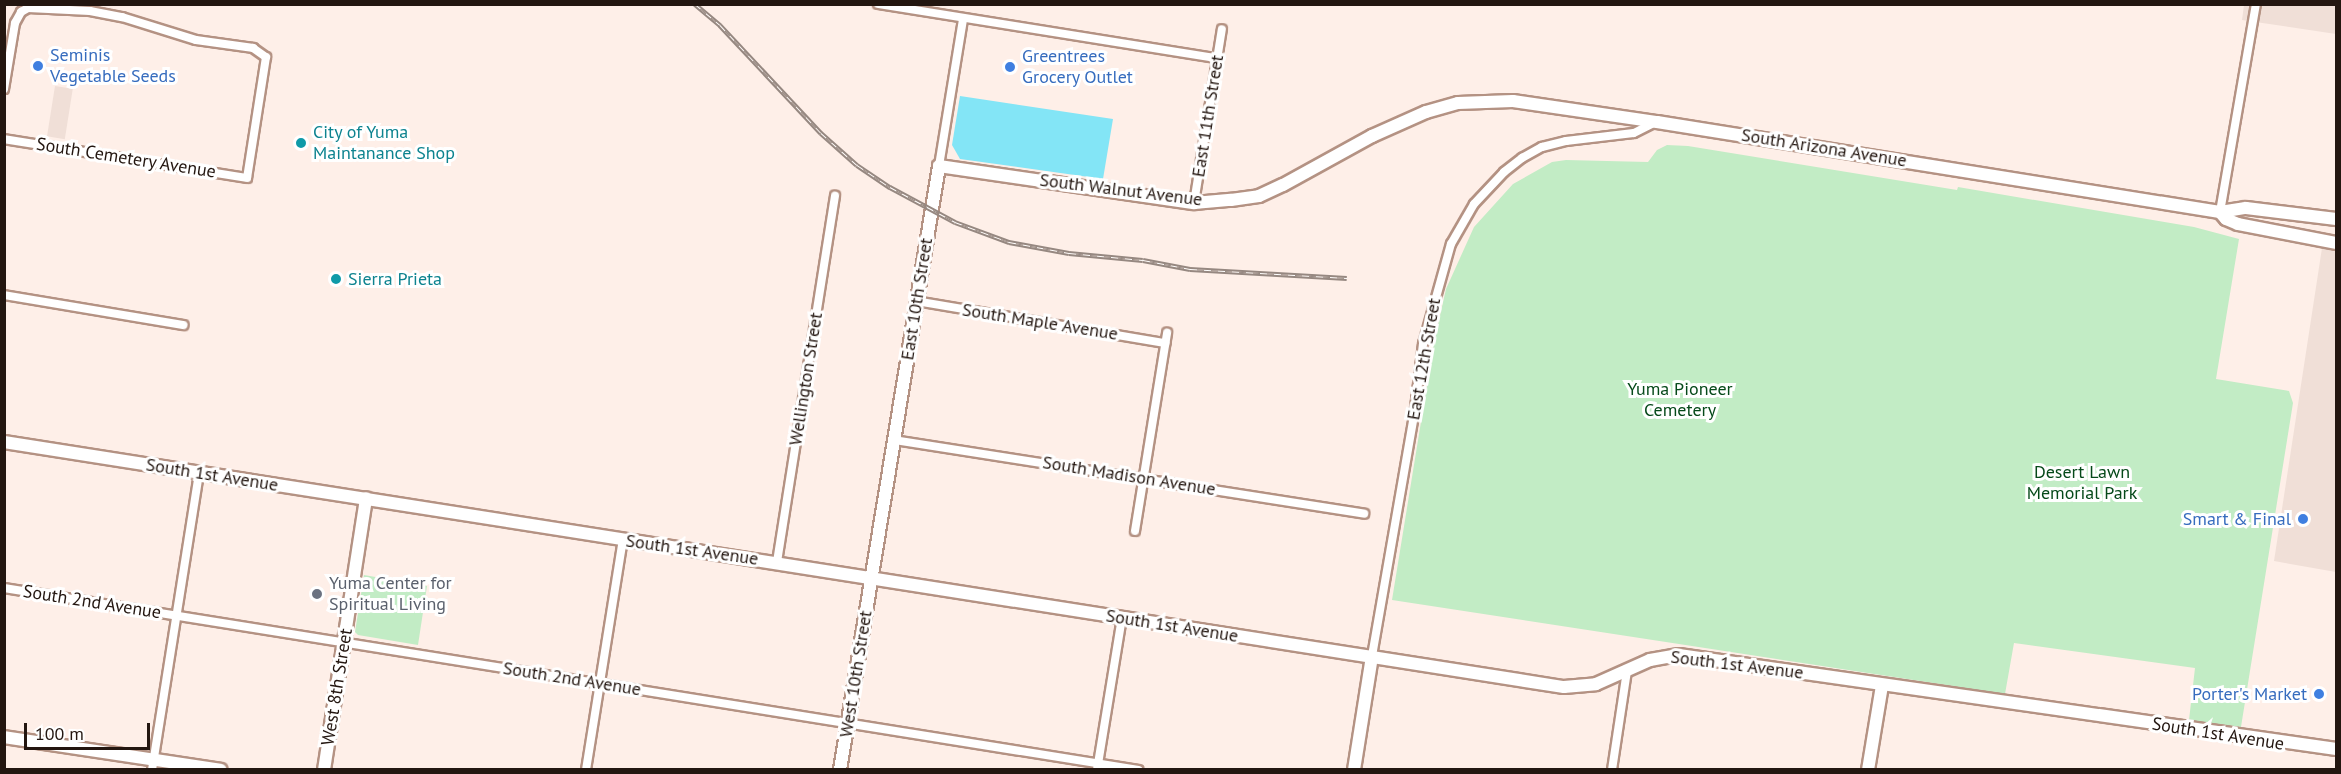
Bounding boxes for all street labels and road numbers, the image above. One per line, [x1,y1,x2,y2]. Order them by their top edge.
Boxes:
street label: East 11th Street [1188,53,1228,179]
street label: South Arizona Avenue [1739,124,1909,172]
street label: South Cemetery Avenue [34,133,218,183]
street label: South Walnut Avenue [1038,169,1204,211]
street label: East 10th Street [897,236,937,362]
street label: East 12th Street [1403,296,1445,422]
street label: South Maple Avenue [960,299,1120,345]
street label: Wellington Street [785,311,827,447]
street label: South Madison Avenue [1041,452,1217,500]
street label: South 1st Avenue [144,454,280,496]
street label: South 1st Avenue [624,530,760,570]
street label: South 2nd Avenue [21,580,163,624]
street label: South 1st Avenue [1104,605,1240,647]
street label: West 10th Street [835,609,877,739]
street label: West 8th Street [317,627,357,747]
street label: South 1st Avenue [1669,646,1805,684]
street label: South 2nd Avenue [501,657,643,701]
street label: South 1st Avenue [2150,713,2286,755]

